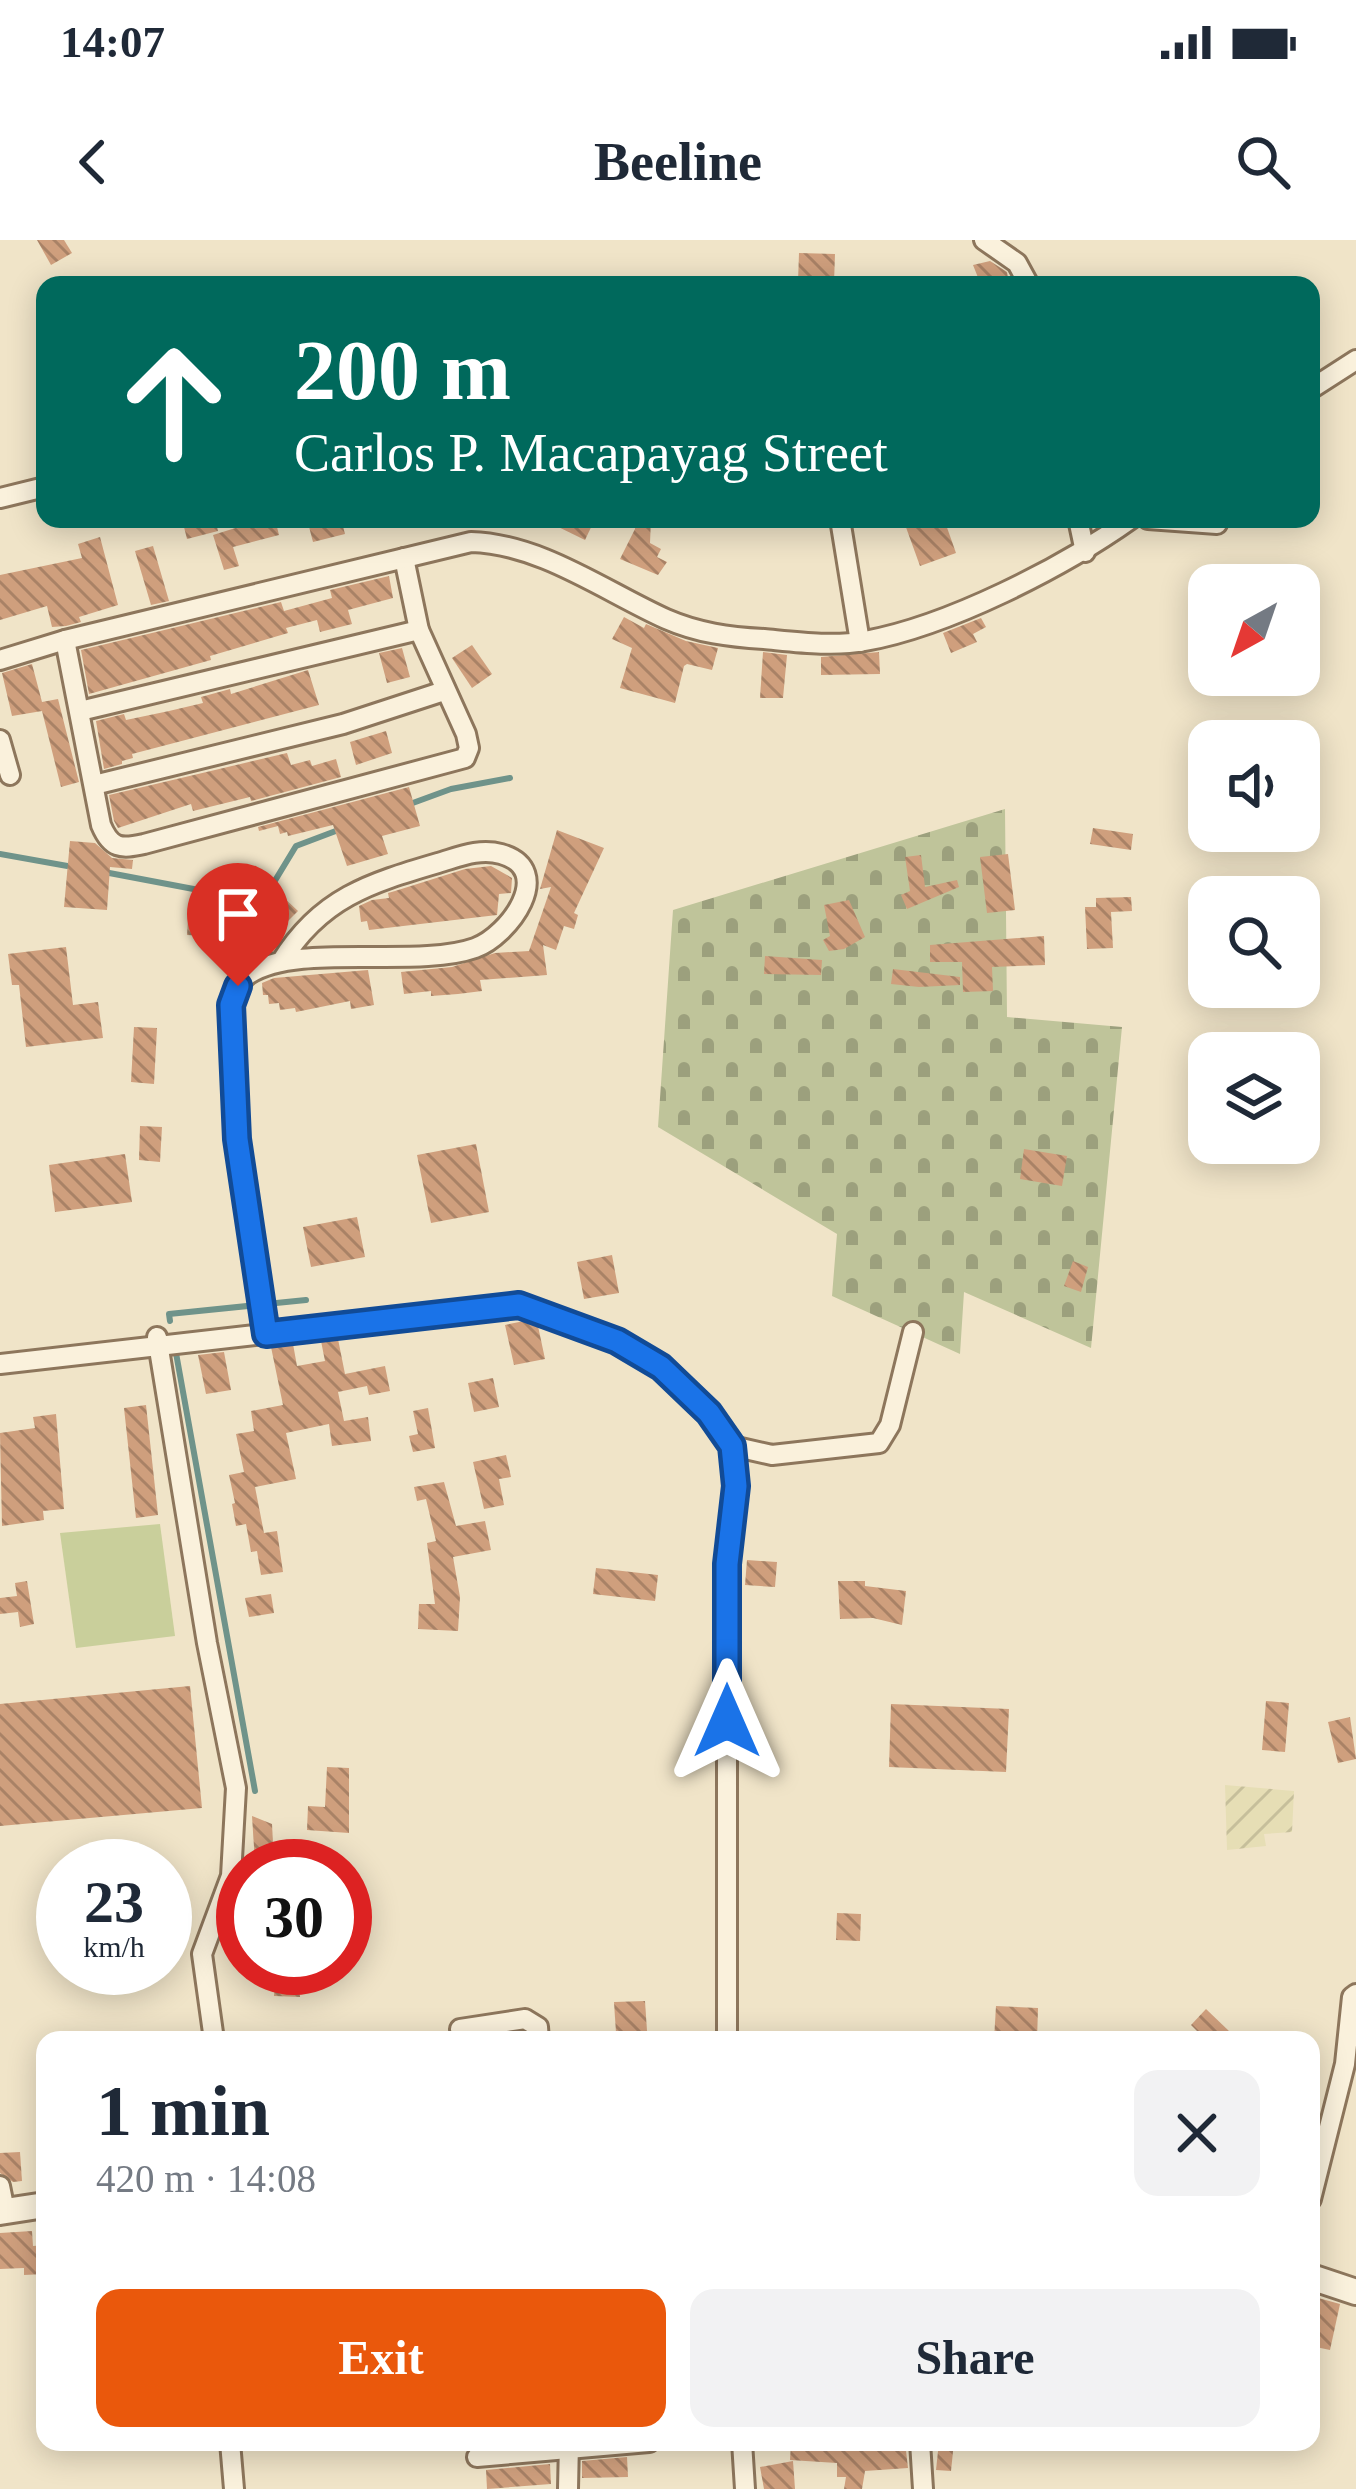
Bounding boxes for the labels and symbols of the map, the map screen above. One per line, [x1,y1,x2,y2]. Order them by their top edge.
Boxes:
north arrow [1188,564,1320,696]
pin [187,863,289,986]
position arrow [664,1658,790,1784]
speed limit sign: 30 [216,1839,372,1995]

